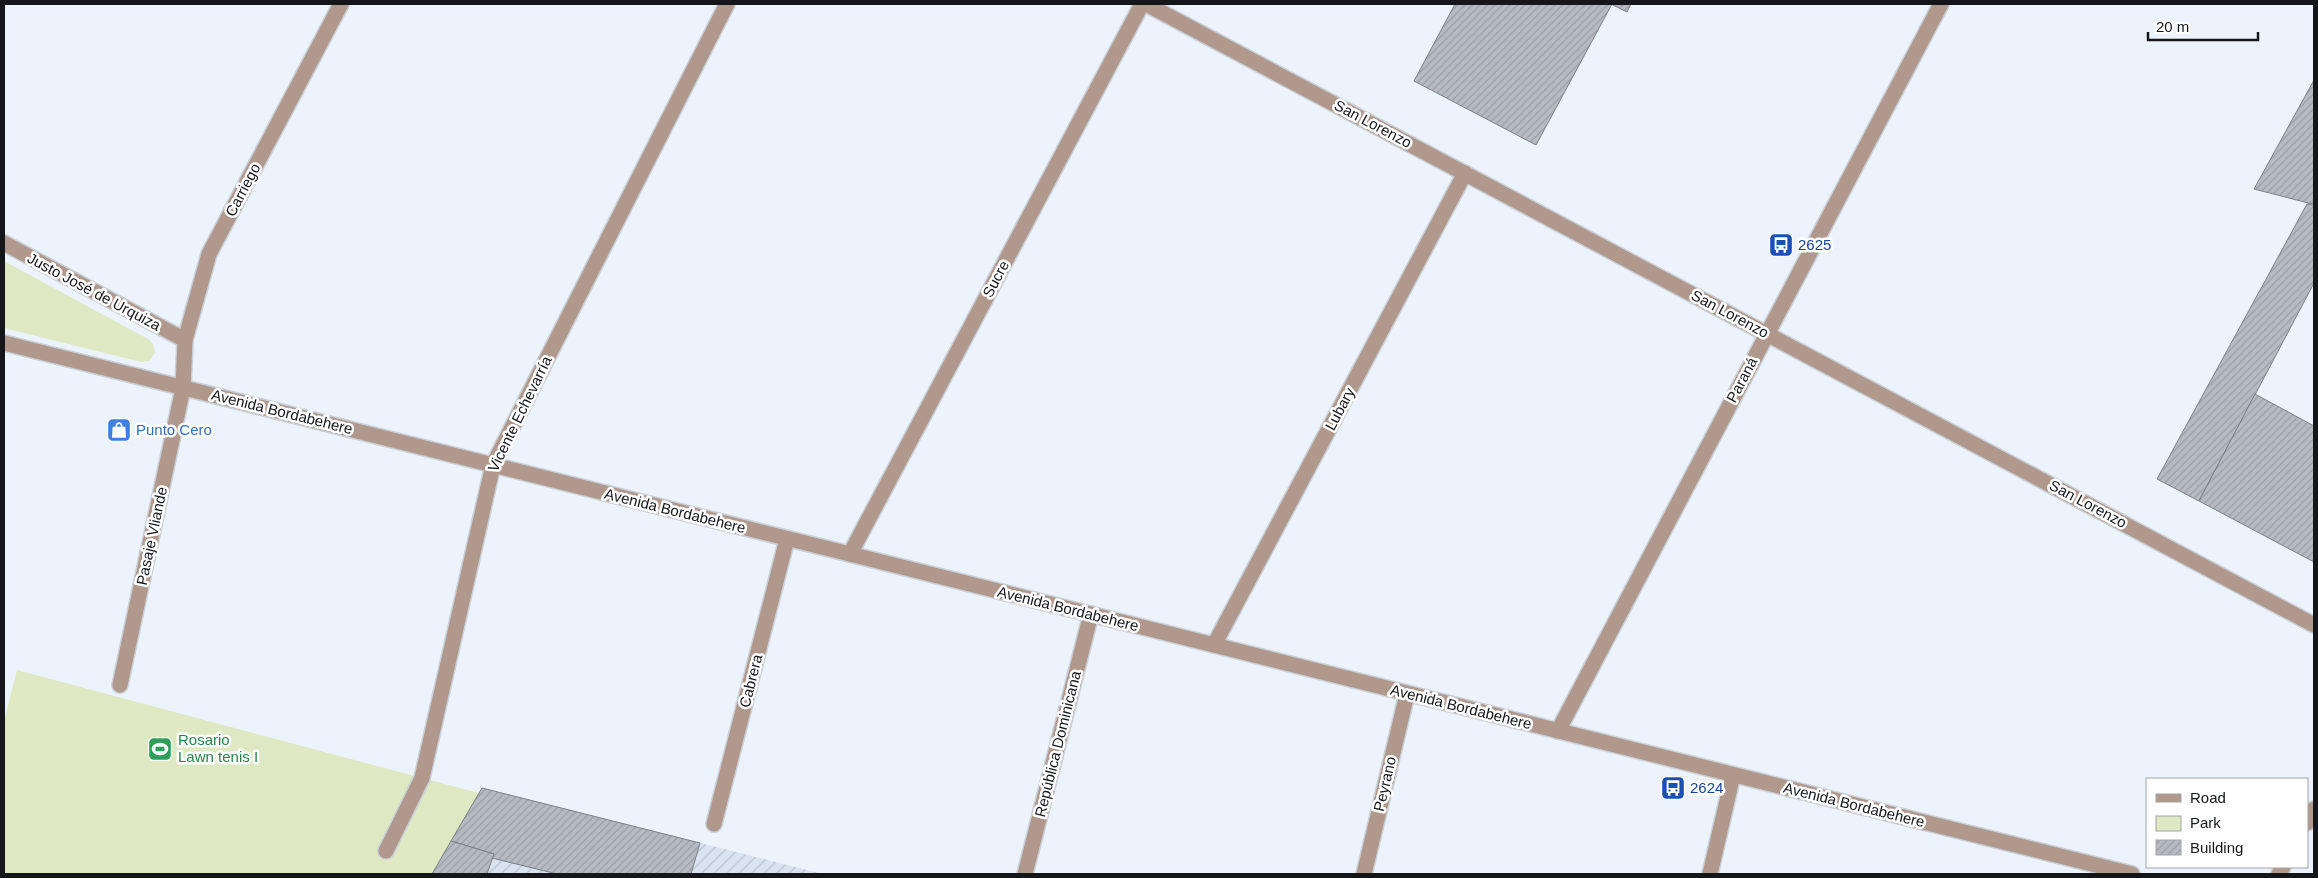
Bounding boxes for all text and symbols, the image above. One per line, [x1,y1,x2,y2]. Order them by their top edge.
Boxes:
scale bar [2148,10,2258,42]
text: 20 m [2156,18,2189,35]
street label: San Lorenzo [1332,96,1415,151]
street label: Carriego [222,160,264,219]
bus stop icon: 2625 [1768,232,1794,258]
place label: 2625 [1798,236,1831,253]
street label: Justo José de Urquiza [25,249,164,334]
street label: Sucre [979,257,1012,300]
street label: San Lorenzo [1689,286,1772,341]
street label: Vicente Echevarría [484,353,555,474]
street label: Paraná [1723,354,1761,405]
street label: Lubary [1321,384,1358,433]
street label: Avenida Bordabehere [210,386,354,437]
shop icon: Punto Cero [106,417,132,443]
place label: Punto Cero [136,421,212,438]
street label: San Lorenzo [2047,476,2130,531]
street label: Pasaje Vliande [133,485,170,587]
street label: Avenida Bordabehere [603,485,747,536]
street label: Avenida Bordabehere [996,583,1140,634]
street label: Cabrera [736,652,765,709]
street label: República Dominicana [1031,668,1084,819]
street label: Avenida Bordabehere [1389,681,1533,732]
place label: Rosario Lawn tenis I [178,731,258,765]
sports icon: Rosario Lawn tenis I [147,736,173,762]
street label: Peyrano [1370,755,1399,813]
bus stop icon: 2624 [1660,775,1686,801]
legend [2146,778,2308,868]
place label: 2624 [1690,779,1723,796]
street label: Avenida Bordabehere [1782,779,1926,830]
text: Road [2190,789,2226,806]
text: Park [2190,814,2221,831]
text: Building [2190,839,2243,856]

